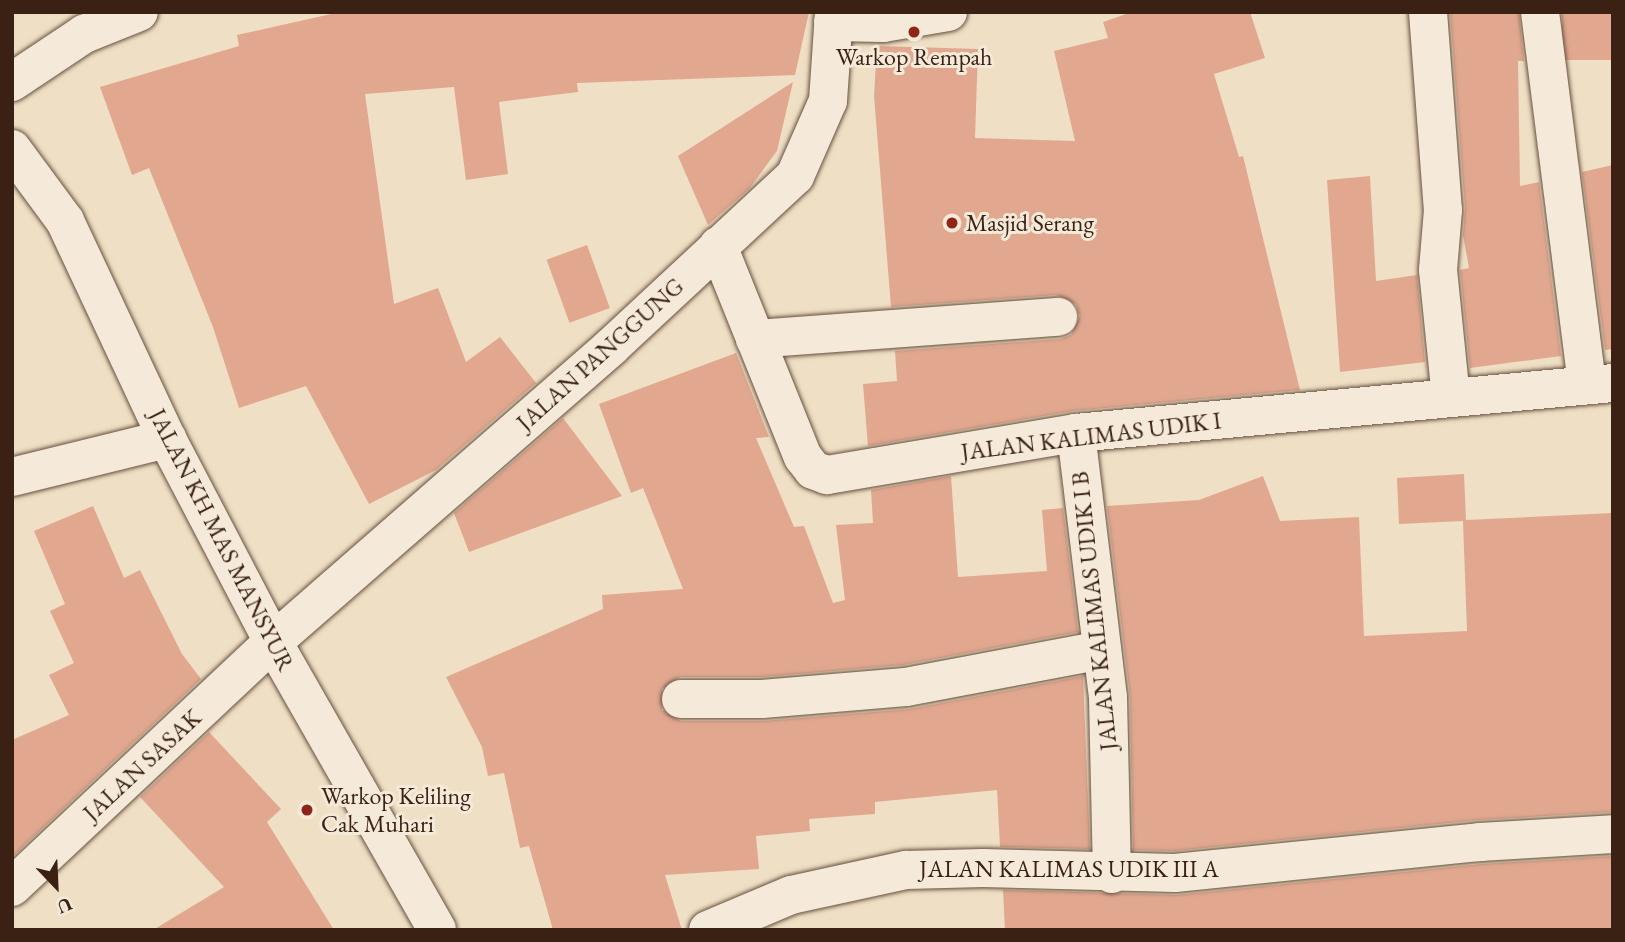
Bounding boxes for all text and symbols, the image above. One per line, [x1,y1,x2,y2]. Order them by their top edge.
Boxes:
marker: Warkop Rempah [906,24,922,40]
place label: Warkop Rempah [836,43,992,71]
place label: Masjid Serang [966,209,1094,237]
marker: Masjid Serang [944,215,960,231]
street label: JALAN PANGGUNG [510,271,690,437]
street label: JALAN KH MAS MANSYUR [143,404,301,676]
street label: JALAN KALIMAS UDIK I [959,406,1223,466]
street label: JALAN KALIMAS UDIK I B [1065,470,1123,752]
street label: JALAN SASAK [77,703,207,827]
place label: Warkop Keliling Cak Muhari [321,782,471,838]
marker: Warkop Keliling Cak Muhari [299,802,315,818]
north arrow [21,851,91,921]
street label: JALAN KALIMAS UDIK III A [919,855,1219,883]
text: U [53,892,76,920]

